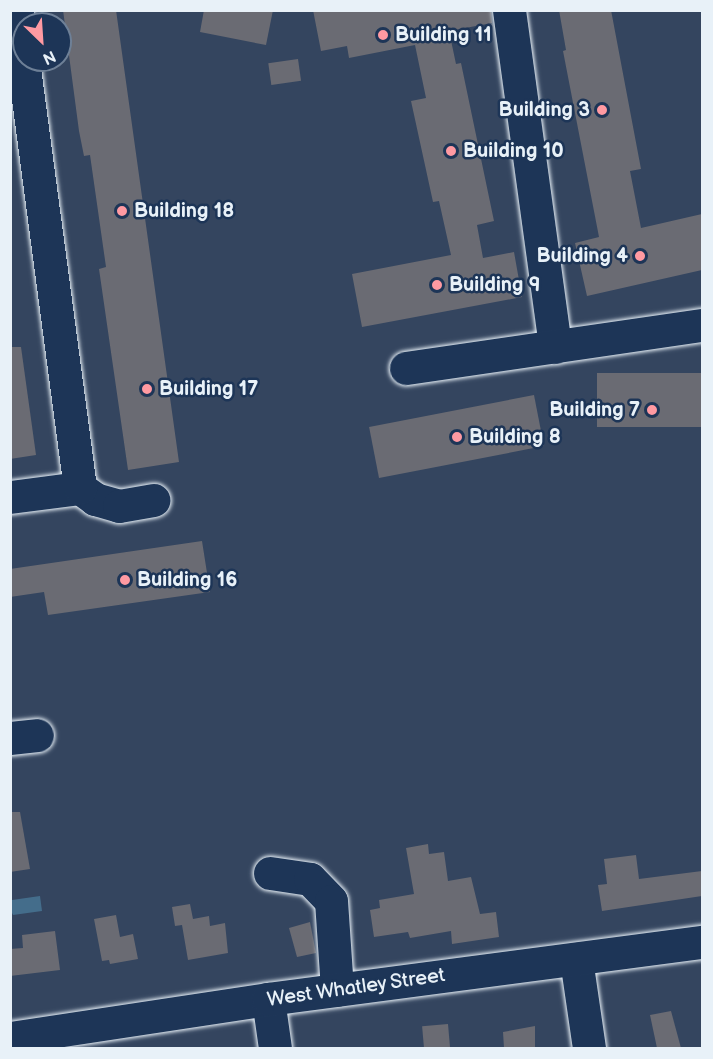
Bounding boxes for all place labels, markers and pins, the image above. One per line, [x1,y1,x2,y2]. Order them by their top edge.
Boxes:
place label: Building 11 [395,23,492,47]
marker: Building 11 [376,28,390,42]
place label: Building 3 [499,98,590,122]
marker: Building 3 [595,103,609,117]
place label: Building 10 [463,139,564,163]
marker: Building 10 [444,144,458,158]
place label: Building 18 [134,199,234,223]
marker: Building 18 [115,204,129,218]
place label: Building 4 [537,244,628,268]
marker: Building 4 [633,249,647,263]
place label: Building 9 [449,273,540,297]
marker: Building 9 [430,278,444,292]
place label: Building 17 [159,377,258,401]
marker: Building 17 [140,382,154,396]
place label: Building 7 [549,398,640,422]
marker: Building 7 [645,403,659,417]
place label: Building 8 [469,425,561,449]
marker: Building 8 [450,430,464,444]
place label: Building 16 [137,568,237,592]
marker: Building 16 [118,573,132,587]

